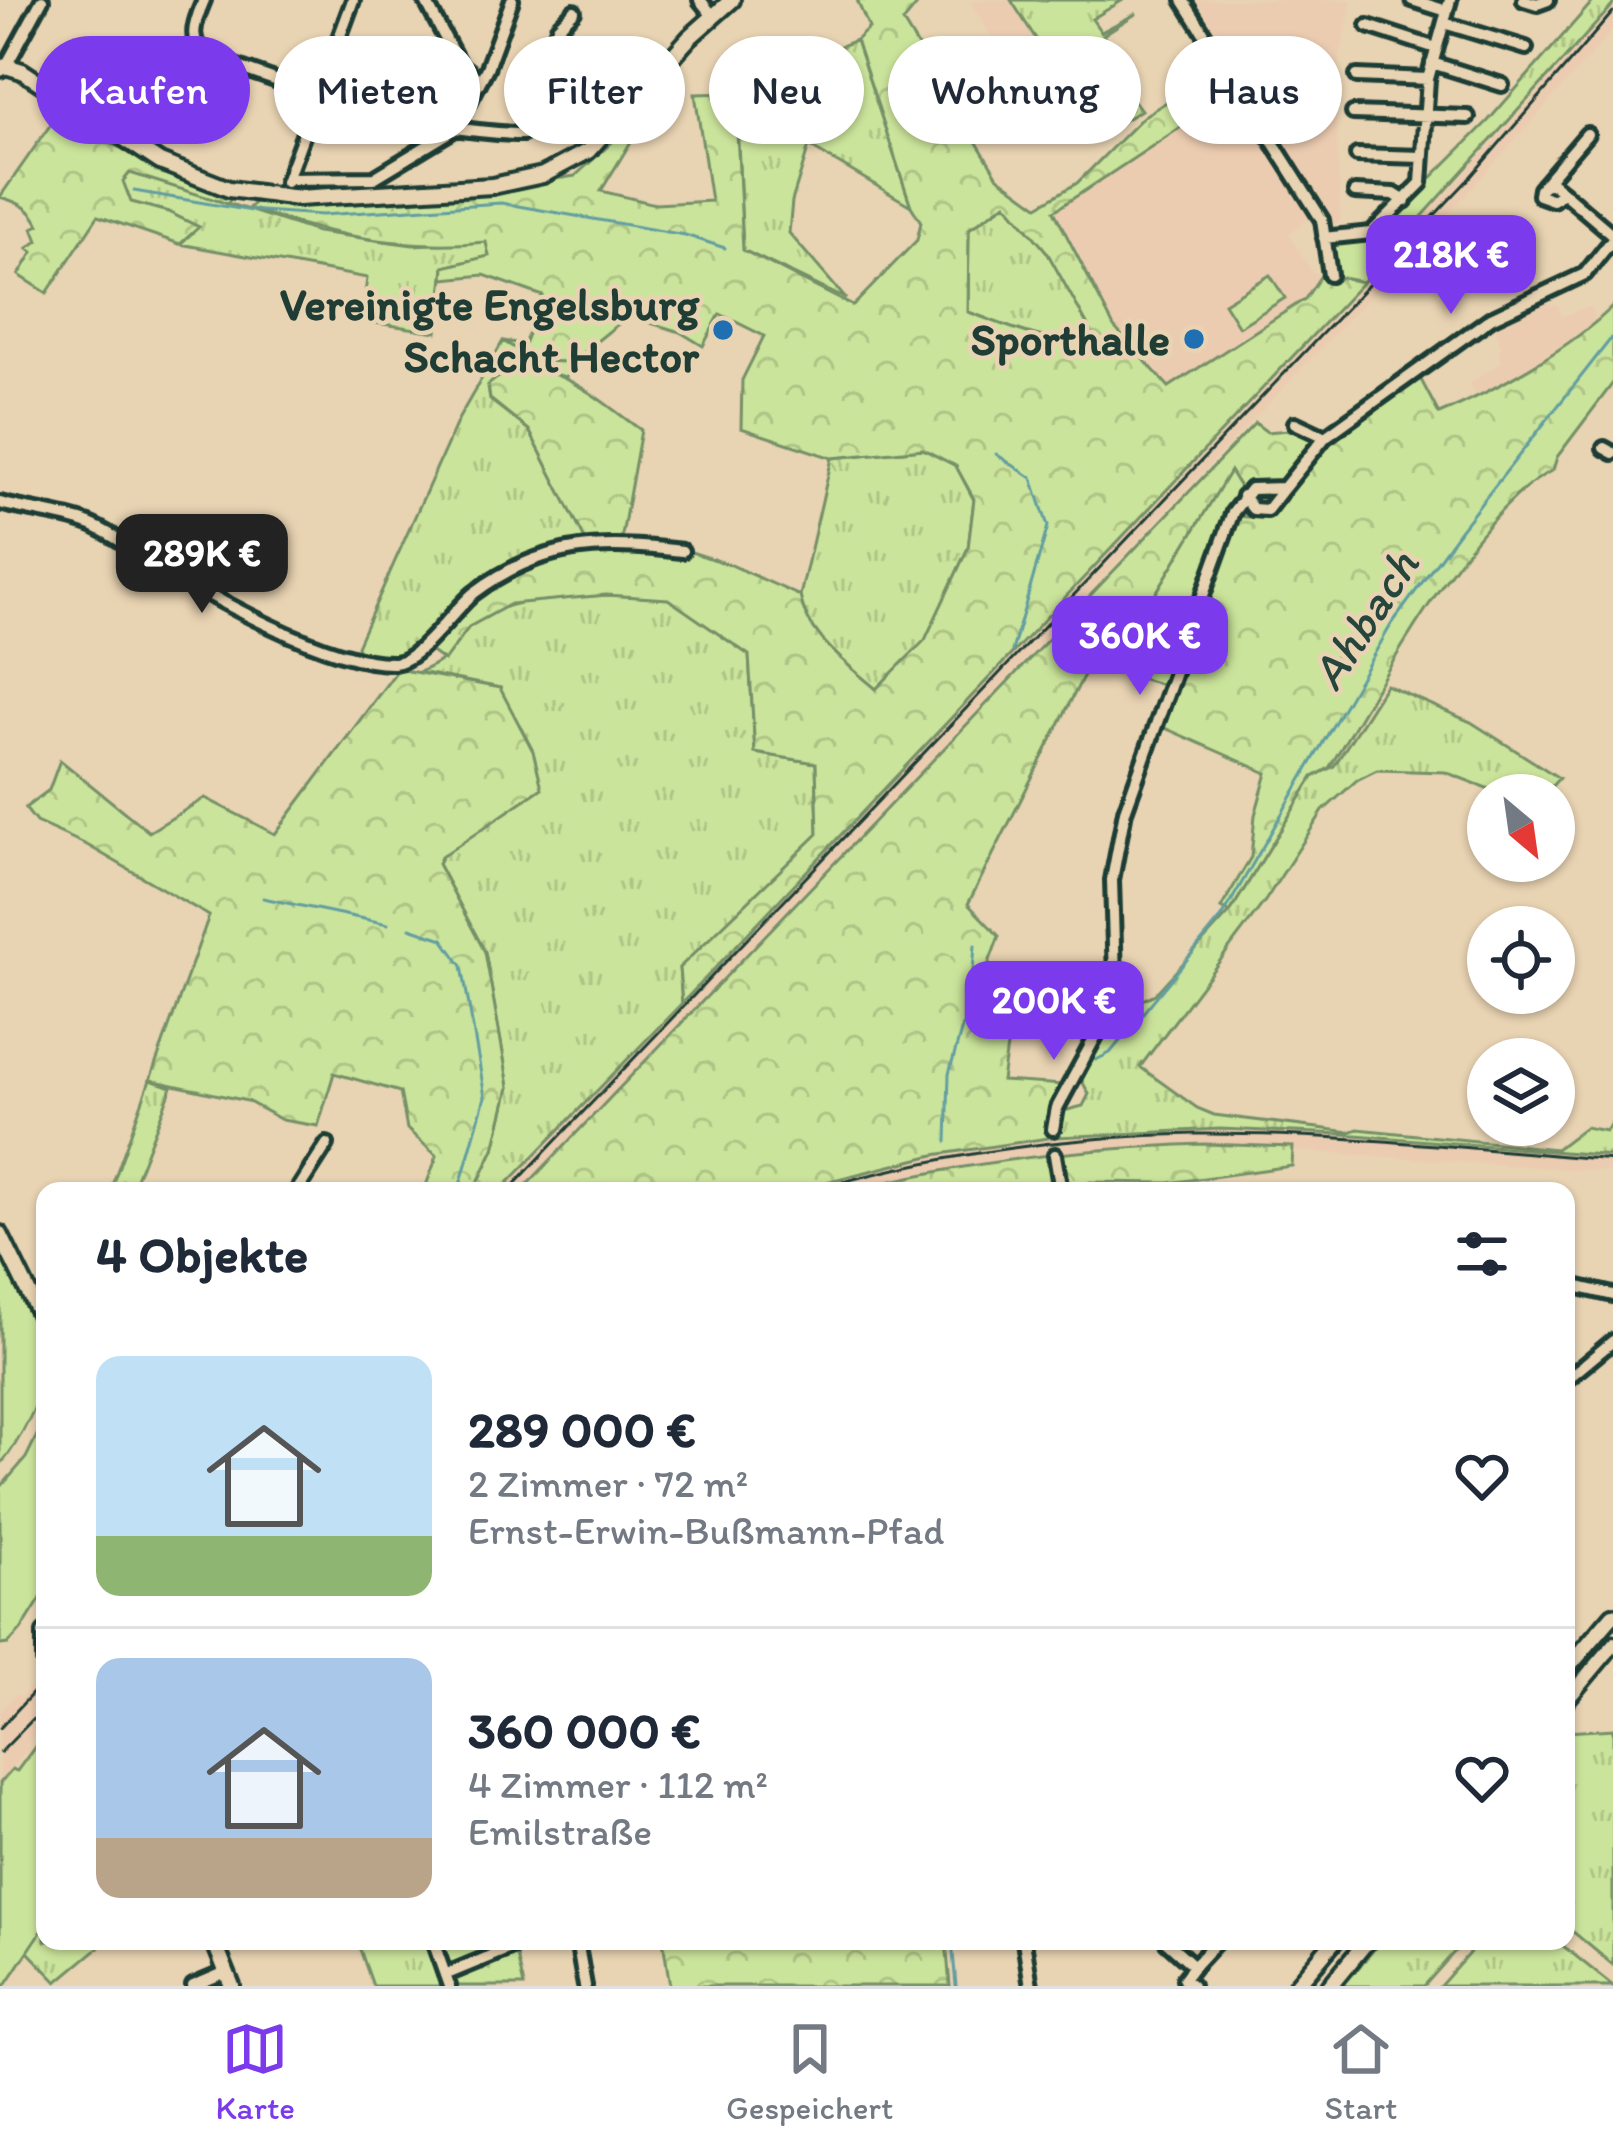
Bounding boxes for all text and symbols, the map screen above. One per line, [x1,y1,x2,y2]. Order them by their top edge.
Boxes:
chip: Kaufen [36,36,250,144]
chip: Mieten [274,36,480,144]
chip: Filter [504,36,685,144]
chip: Neu [709,36,864,144]
chip: Wohnung [888,36,1141,144]
chip: Haus [1165,36,1342,144]
pin: 218K € [1353,215,1549,317]
text: 218K € [1393,230,1509,277]
place label: Vereinigte Engelsburg Schacht Hector [280,277,700,383]
place label: Sporthalle [970,312,1170,366]
marker: Vereinigte Engelsburg Schacht Hector [710,317,736,343]
marker: Sporthalle [1181,326,1207,352]
pin: 289K € [104,514,300,616]
text: 289K € [143,529,261,576]
water label: Ahbach [1298,537,1431,700]
pin: 360K € [1042,596,1238,698]
text: 360K € [1079,611,1201,658]
north arrow [1467,774,1575,882]
map controls [1467,774,1575,1146]
button: locate [1467,906,1575,1014]
pin: 200K € [956,961,1152,1063]
text: 200K € [992,976,1116,1023]
button: layers [1467,1038,1575,1146]
icon: filters [1449,1221,1515,1287]
text: 4 Objekte [96,1224,308,1285]
text: 289 000 € [468,1399,696,1460]
icon: home [192,1404,336,1548]
icon: heart [1449,1443,1515,1509]
text: 2 Zimmer · 72 m² [468,1460,748,1507]
text: Ernst-Erwin-Bußmann-Pfad [468,1507,945,1554]
text: 360 000 € [468,1700,701,1761]
icon: home [192,1706,336,1850]
icon: heart [1449,1745,1515,1811]
text: 4 Zimmer · 112 m² [468,1761,768,1808]
text: Emilstraße [468,1808,652,1855]
tab: Karte [216,2016,295,2127]
tab: Gespeichert [726,2016,893,2127]
tab: Start [1324,2016,1397,2127]

